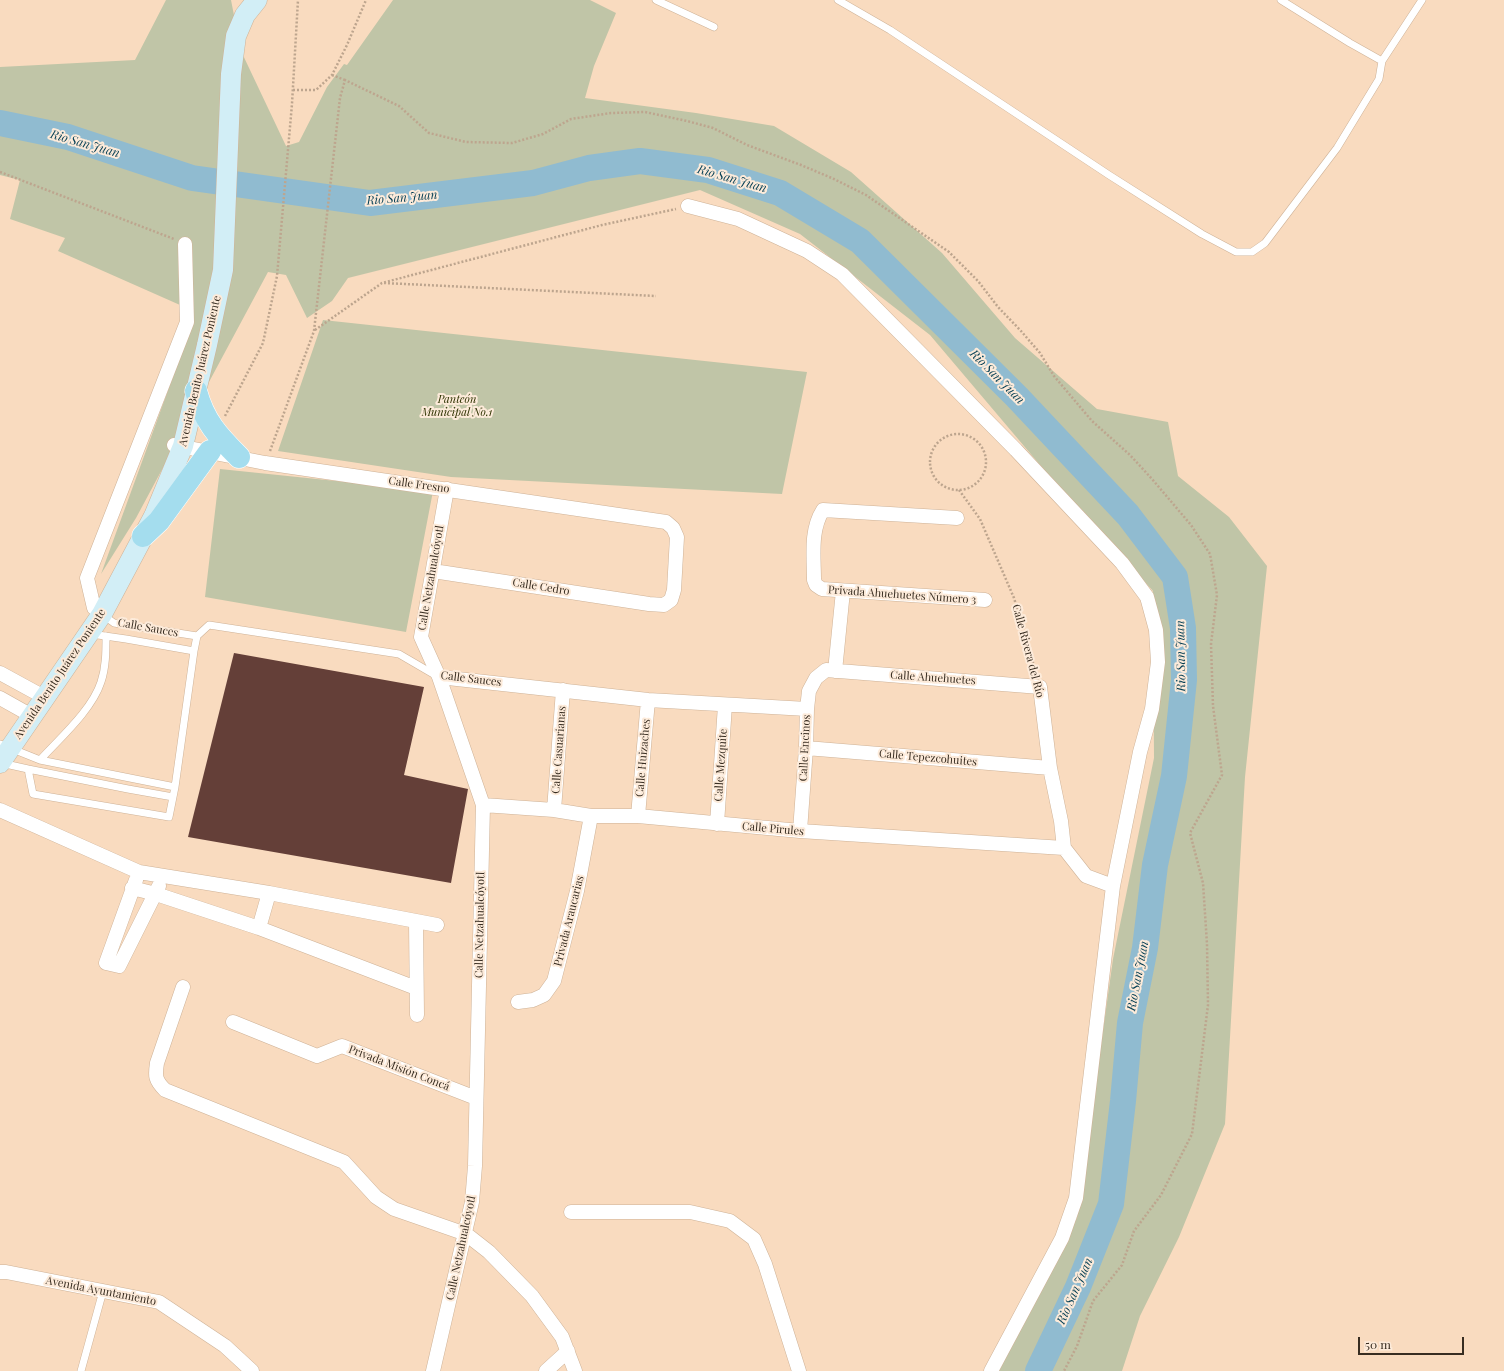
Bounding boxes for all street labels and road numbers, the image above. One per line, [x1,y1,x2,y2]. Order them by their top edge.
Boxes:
street label: Avenida Benito Juárez Poniente [176,294,224,448]
street label: Calle Fresno [388,474,450,496]
street label: Calle Netzahualcóyotl [415,524,447,632]
street label: Calle Cedro [511,576,571,598]
street label: Privada Ahuehuetes Número 3 [827,583,977,607]
street label: Calle Rivera del Río [1009,603,1047,699]
street label: Avenida Benito Juárez Poniente [11,606,109,742]
street label: Calle Sauces [117,616,179,640]
street label: Calle Ahuehuetes [890,668,976,688]
street label: Calle Sauces [440,669,502,689]
street label: Calle Casuarianas [549,706,569,794]
street label: Calle Encinos [797,714,813,782]
street label: Calle Huizaches [633,718,653,798]
street label: Calle Mezquite [712,728,730,802]
street label: Calle Tepezcohuites [878,747,978,769]
street label: Calle Pirules [742,820,804,838]
street label: Calle Netzahualcóyotl [472,872,488,978]
street label: Privada Araucarias [551,874,587,968]
street label: Privada Misión Concá [347,1043,451,1093]
street label: Calle Netzahualcóyotl [443,1195,479,1301]
street label: Avenida Ayuntamiento [45,1274,157,1308]

